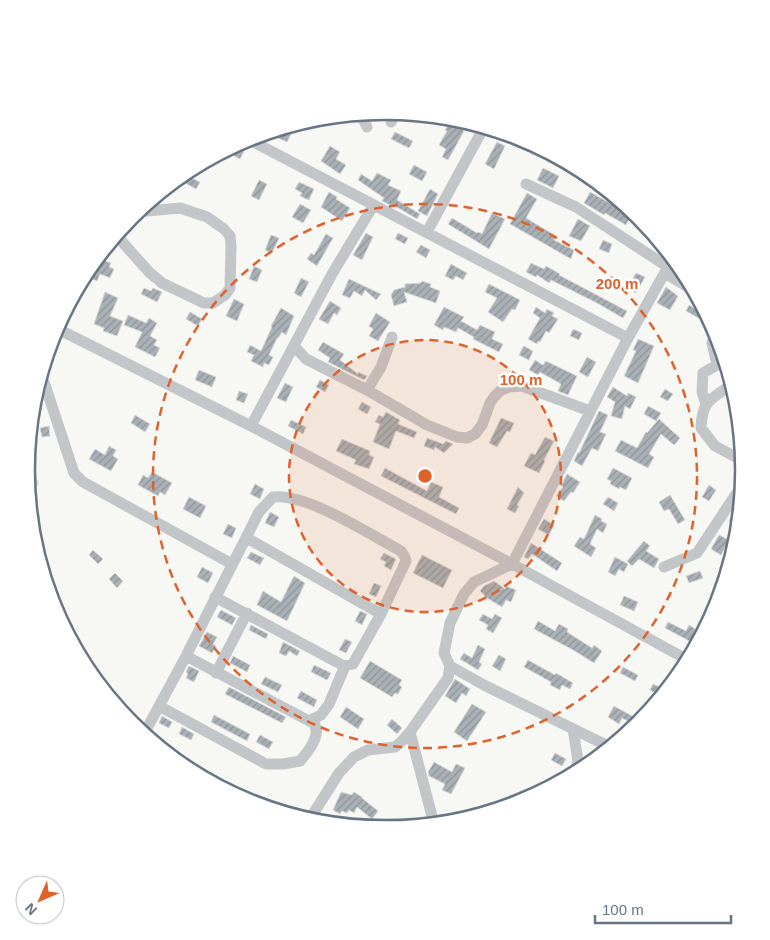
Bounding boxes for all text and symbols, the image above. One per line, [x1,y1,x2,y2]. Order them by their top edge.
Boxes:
text: 200 m [596,275,638,292]
text: 100 m [500,371,542,388]
centre of rings [416,467,434,485]
north arrow [15,875,65,925]
scale bar [595,892,731,924]
text: N [22,900,40,918]
text: 100 m [602,901,644,918]

